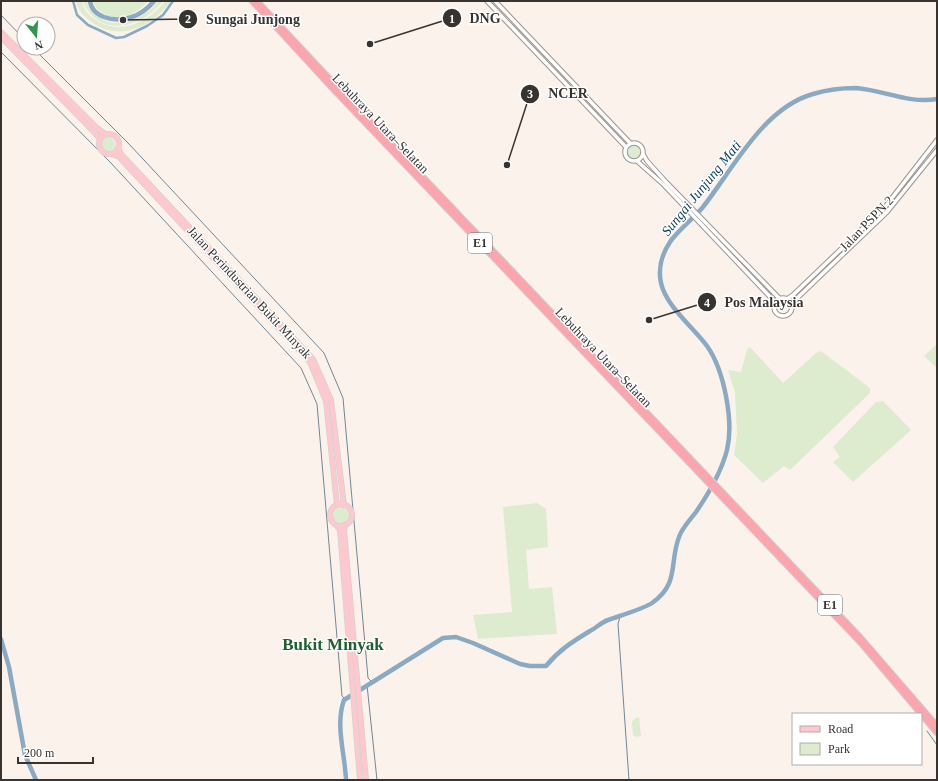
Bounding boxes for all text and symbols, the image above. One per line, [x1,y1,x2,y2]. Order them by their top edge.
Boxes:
callout: DNG [442,5,509,31]
callout: Sungai Junjong [178,6,308,32]
text: DNG [469,11,501,26]
text: 2 [185,12,191,26]
text: Sungai Junjong [206,12,300,27]
text: 1 [449,12,455,26]
north arrow [16,16,56,56]
text: N [33,39,44,52]
street label: Lebuhraya Utara–Selatan [329,70,432,177]
callout: NCER [520,81,596,107]
text: NCER [548,86,589,101]
text: 3 [527,87,533,101]
water label: Sungai Junjung Mati [659,138,744,239]
street label: Jalan PSPN 2 [836,193,896,254]
street label: Jalan Perindustrian Bukit Minyak [184,223,315,362]
road number: E1 [468,233,492,253]
callout: Pos Malaysia [697,289,811,315]
text: Pos Malaysia [725,295,803,310]
text: 4 [704,296,710,310]
street label: Lebuhraya Utara–Selatan [552,304,655,411]
road number: E1 [818,595,842,615]
district label: Bukit Minyak [282,635,384,654]
legend [792,713,922,765]
text: Road [828,722,853,736]
scale bar [18,739,93,765]
text: Park [828,742,850,756]
text: 200 m [24,746,55,760]

